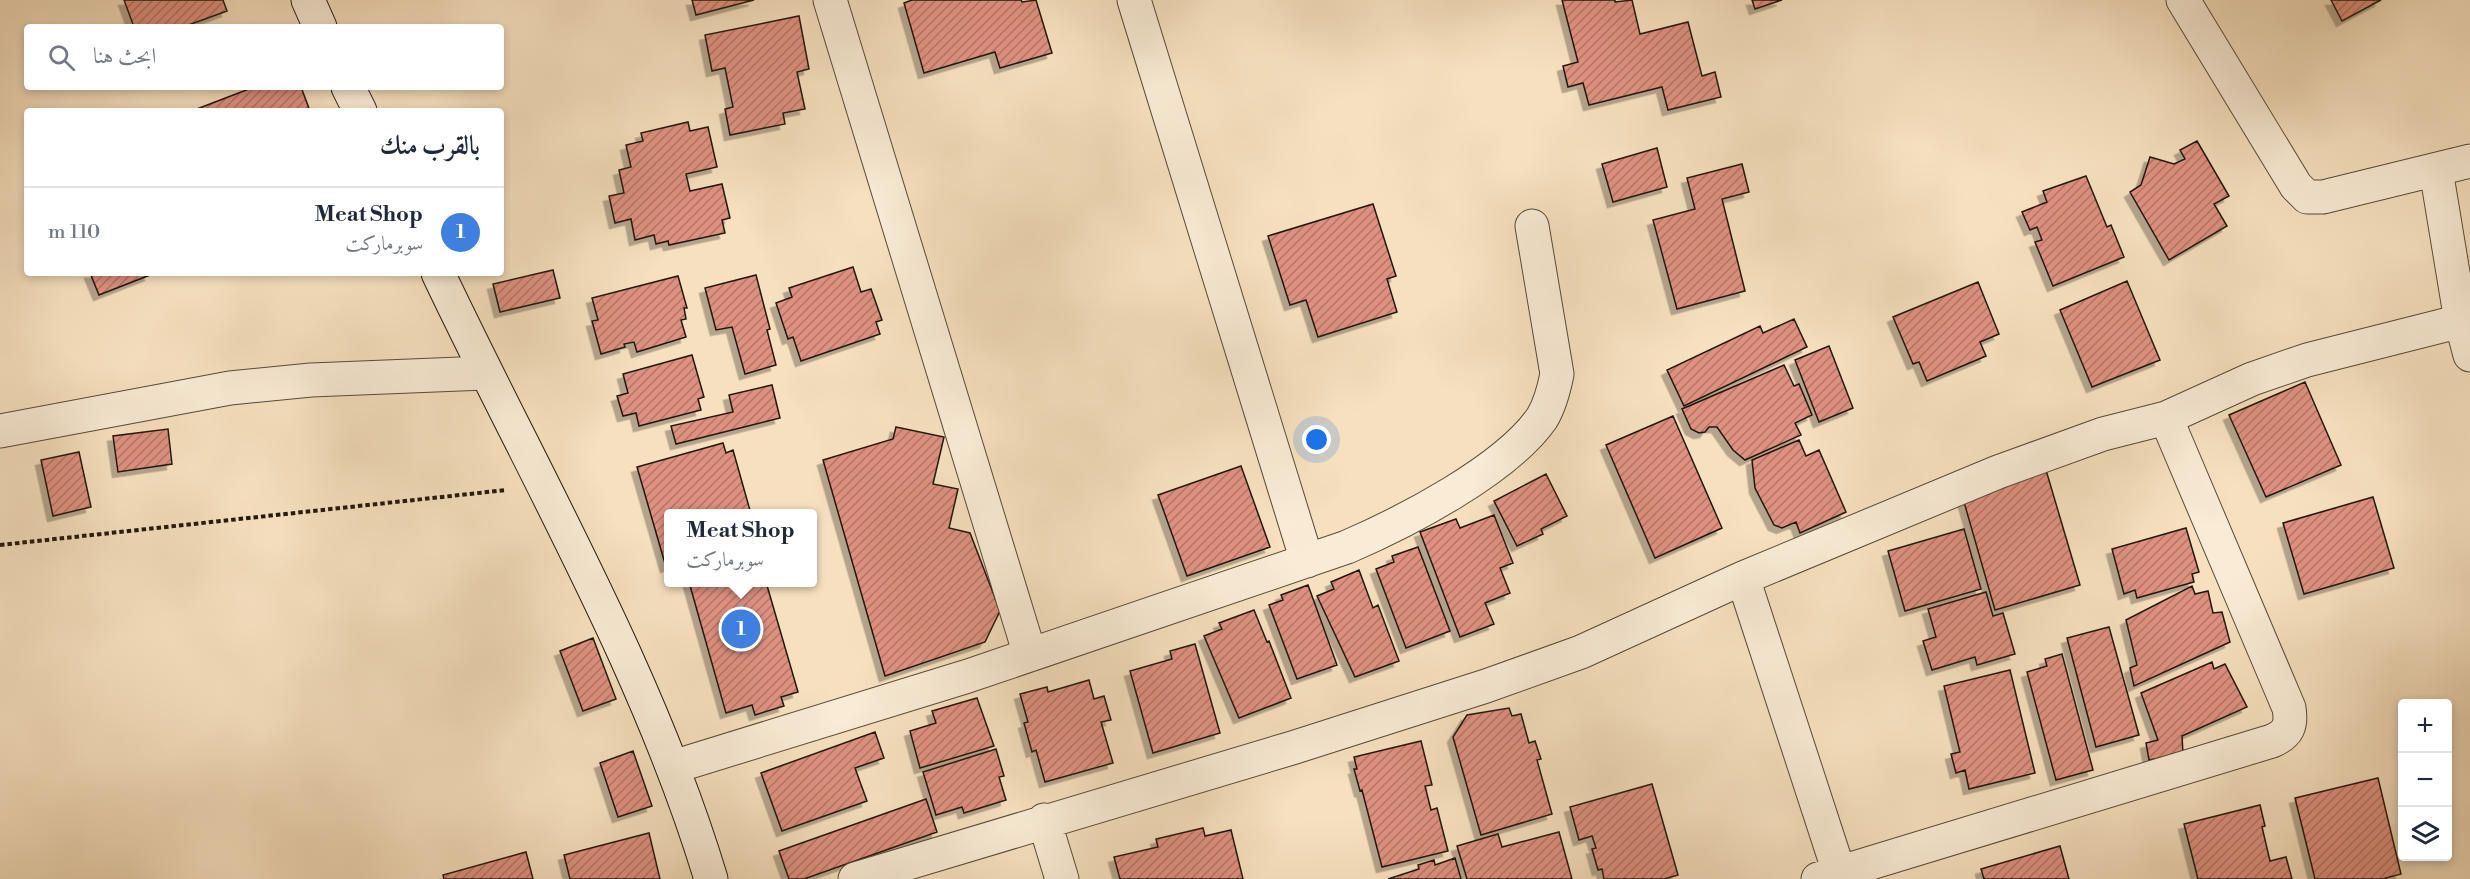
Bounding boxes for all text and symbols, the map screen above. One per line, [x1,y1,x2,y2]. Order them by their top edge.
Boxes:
search box [24,24,504,90]
icon: search [45,41,78,74]
text: ابحث هنا [93,43,156,70]
text: بالقرب منك [380,130,480,162]
text: Meat Shop [315,201,423,228]
text: 110 m [48,220,100,245]
text: 1 [456,220,465,245]
text: سوبرماركت [345,232,423,257]
your location [1302,425,1331,454]
popup [664,509,817,587]
text: Meat Shop [686,517,795,544]
text: سوبرماركت [686,548,764,573]
pin: 1 [722,606,760,652]
map controls [2398,699,2452,861]
button: + [2398,699,2452,753]
button: − [2398,753,2452,807]
button: layers [2398,807,2452,861]

